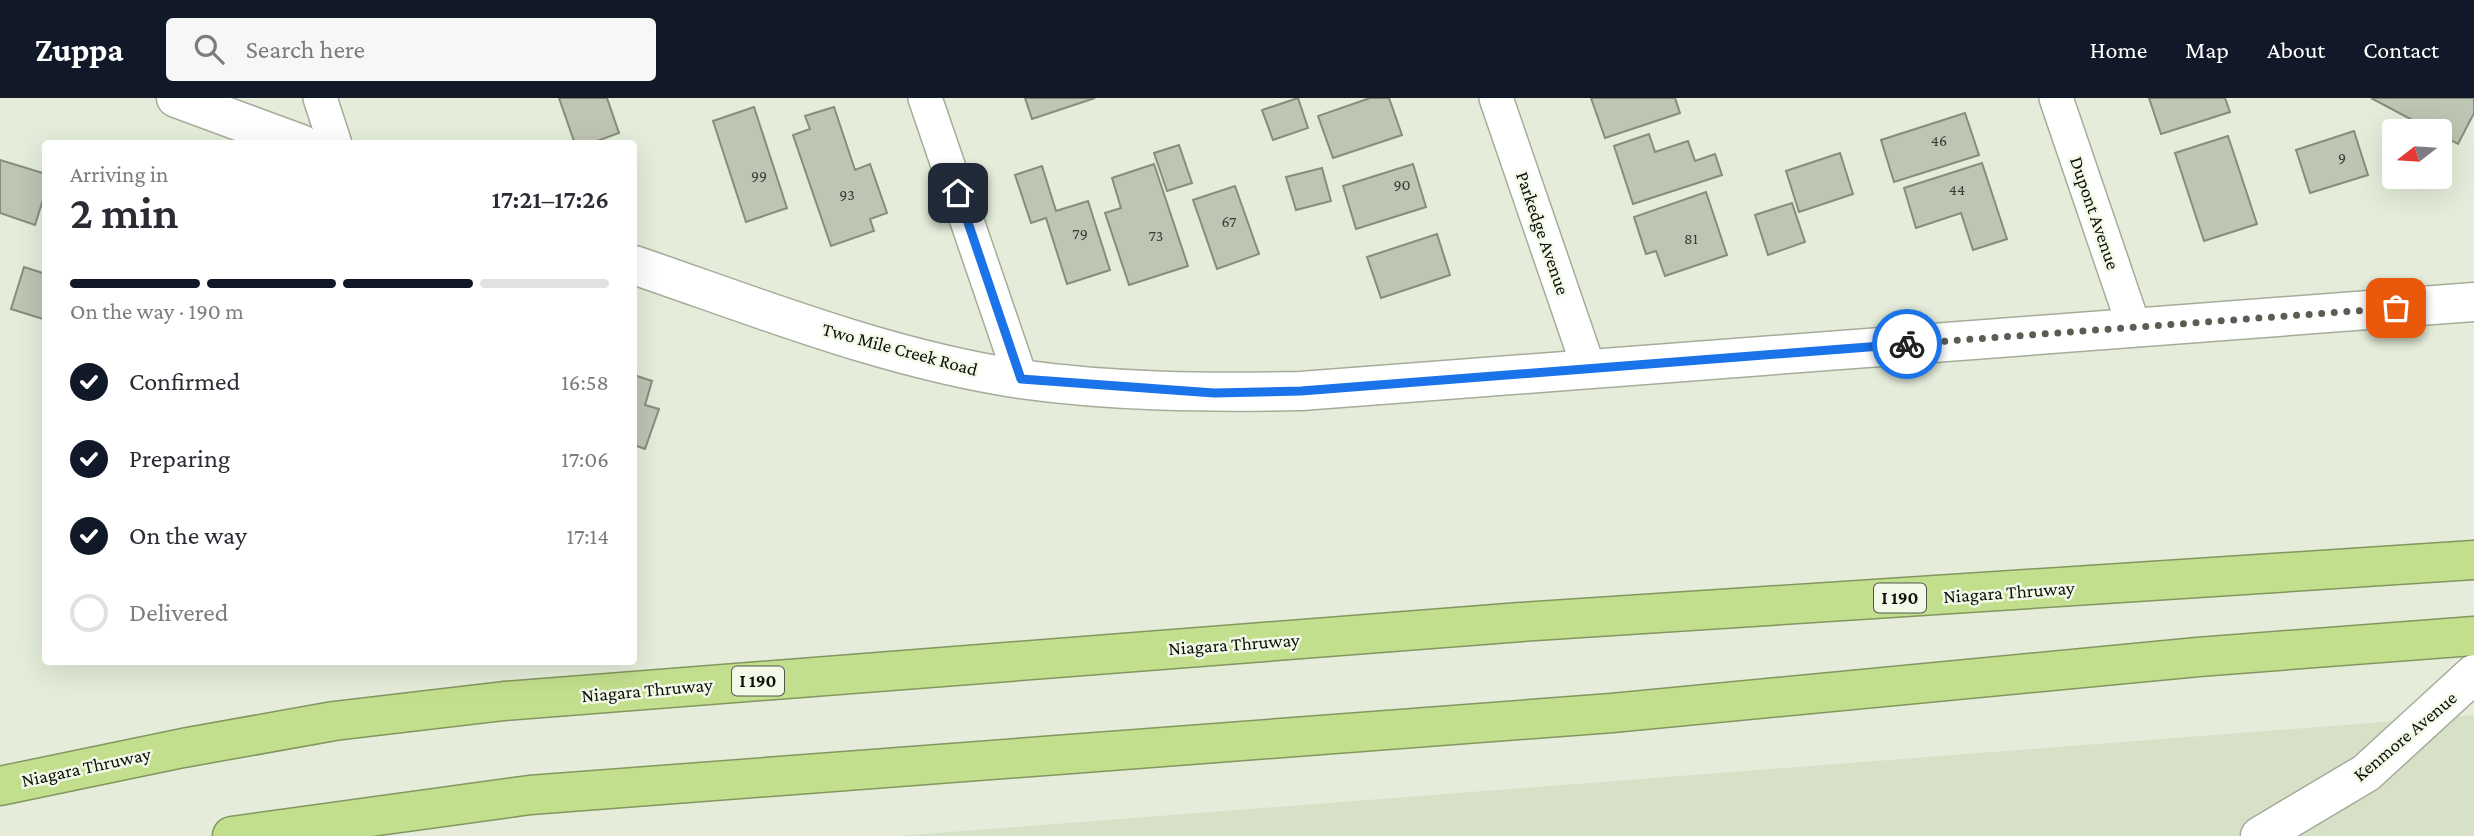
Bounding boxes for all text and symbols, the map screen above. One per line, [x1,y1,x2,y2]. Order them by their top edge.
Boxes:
search box [166,18,656,81]
icon: search [190,30,228,68]
text: Zuppa [35,31,124,68]
text: Search here [246,35,365,64]
text: Home [2090,36,2147,63]
text: Map [2185,36,2229,63]
text: About [2267,36,2325,63]
text: Contact [2363,36,2439,63]
north arrow [2382,119,2452,189]
map controls [2382,119,2452,189]
house number: 46 [1931,132,1947,149]
house number: 9 [2338,149,2346,166]
street label: Dupont Avenue [2066,154,2124,272]
text: Arriving in [70,161,168,187]
pin [928,163,988,223]
house number: 99 [751,167,767,184]
street label: Parkedge Avenue [1512,169,1574,297]
icon: home [939,174,977,212]
house number: 90 [1393,176,1411,193]
house number: 44 [1949,181,1965,198]
text: 17:21–17:26 [491,185,609,214]
house number: 93 [839,186,855,203]
text: 2 min [70,187,178,238]
house number: 67 [1222,213,1237,230]
house number: 79 [1072,225,1088,242]
house number: 73 [1149,227,1163,244]
house number: 81 [1684,230,1698,247]
pin [2366,278,2426,338]
icon: bag [2377,289,2415,327]
text: On the way · 190 m [70,298,244,324]
courier [1872,309,1942,379]
street label: Two Mile Creek Road [820,318,980,380]
icon: bike [1888,325,1926,363]
icon: check [70,363,108,401]
text: Confirmed [129,367,240,396]
text: 16:58 [561,369,609,395]
icon: check [70,440,108,478]
text: Preparing [129,444,230,473]
text: 17:06 [561,446,609,472]
icon: check [70,517,108,555]
text: On the way [129,521,247,550]
text: 17:14 [566,523,609,549]
street label: Niagara Thruway [1943,577,2076,607]
road number: I 190 [1874,584,1926,612]
text: Delivered [129,598,228,627]
street label: Niagara Thruway [1168,629,1301,659]
road number: I 190 [732,666,784,696]
street label: Niagara Thruway [581,674,714,706]
street label: Kenmore Avenue [2349,687,2461,785]
street label: Niagara Thruway [19,743,153,791]

